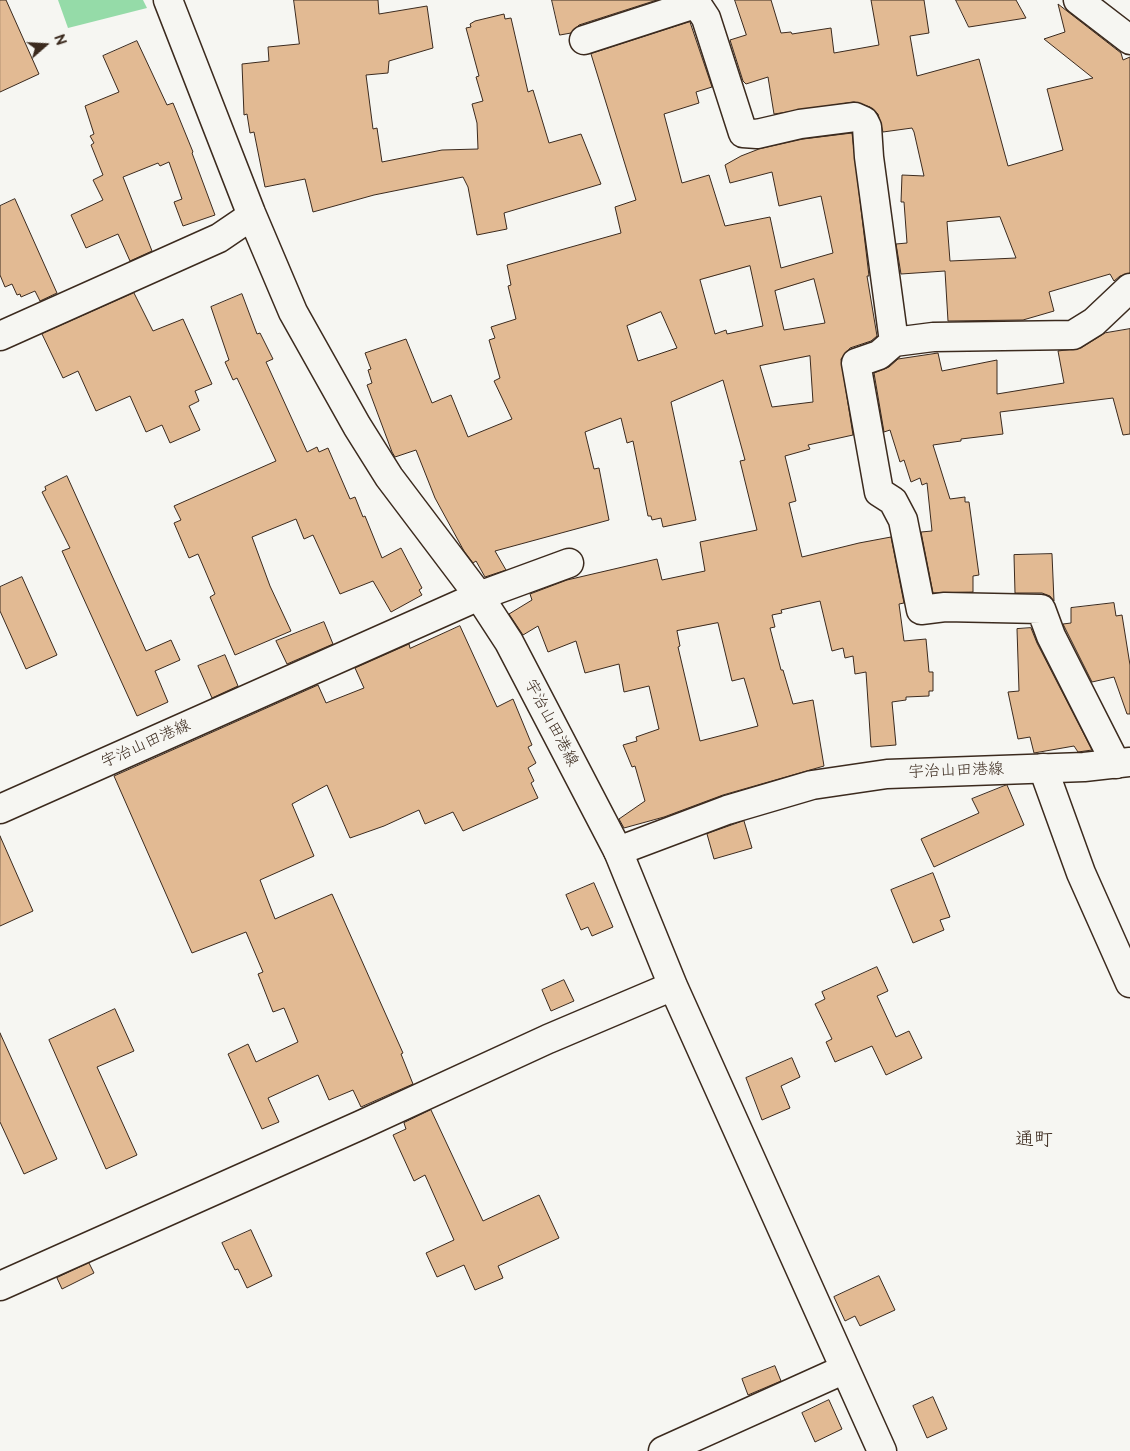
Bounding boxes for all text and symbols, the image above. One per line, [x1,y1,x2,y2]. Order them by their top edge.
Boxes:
north arrow [20,20,70,70]
text: N [50,32,69,48]
street label: 宇治山田港線 [520,676,582,770]
street label: 宇治山田港線 [98,716,194,772]
street label: 宇治山田港線 [908,760,1004,782]
district label: 通町 [1015,1129,1053,1151]

